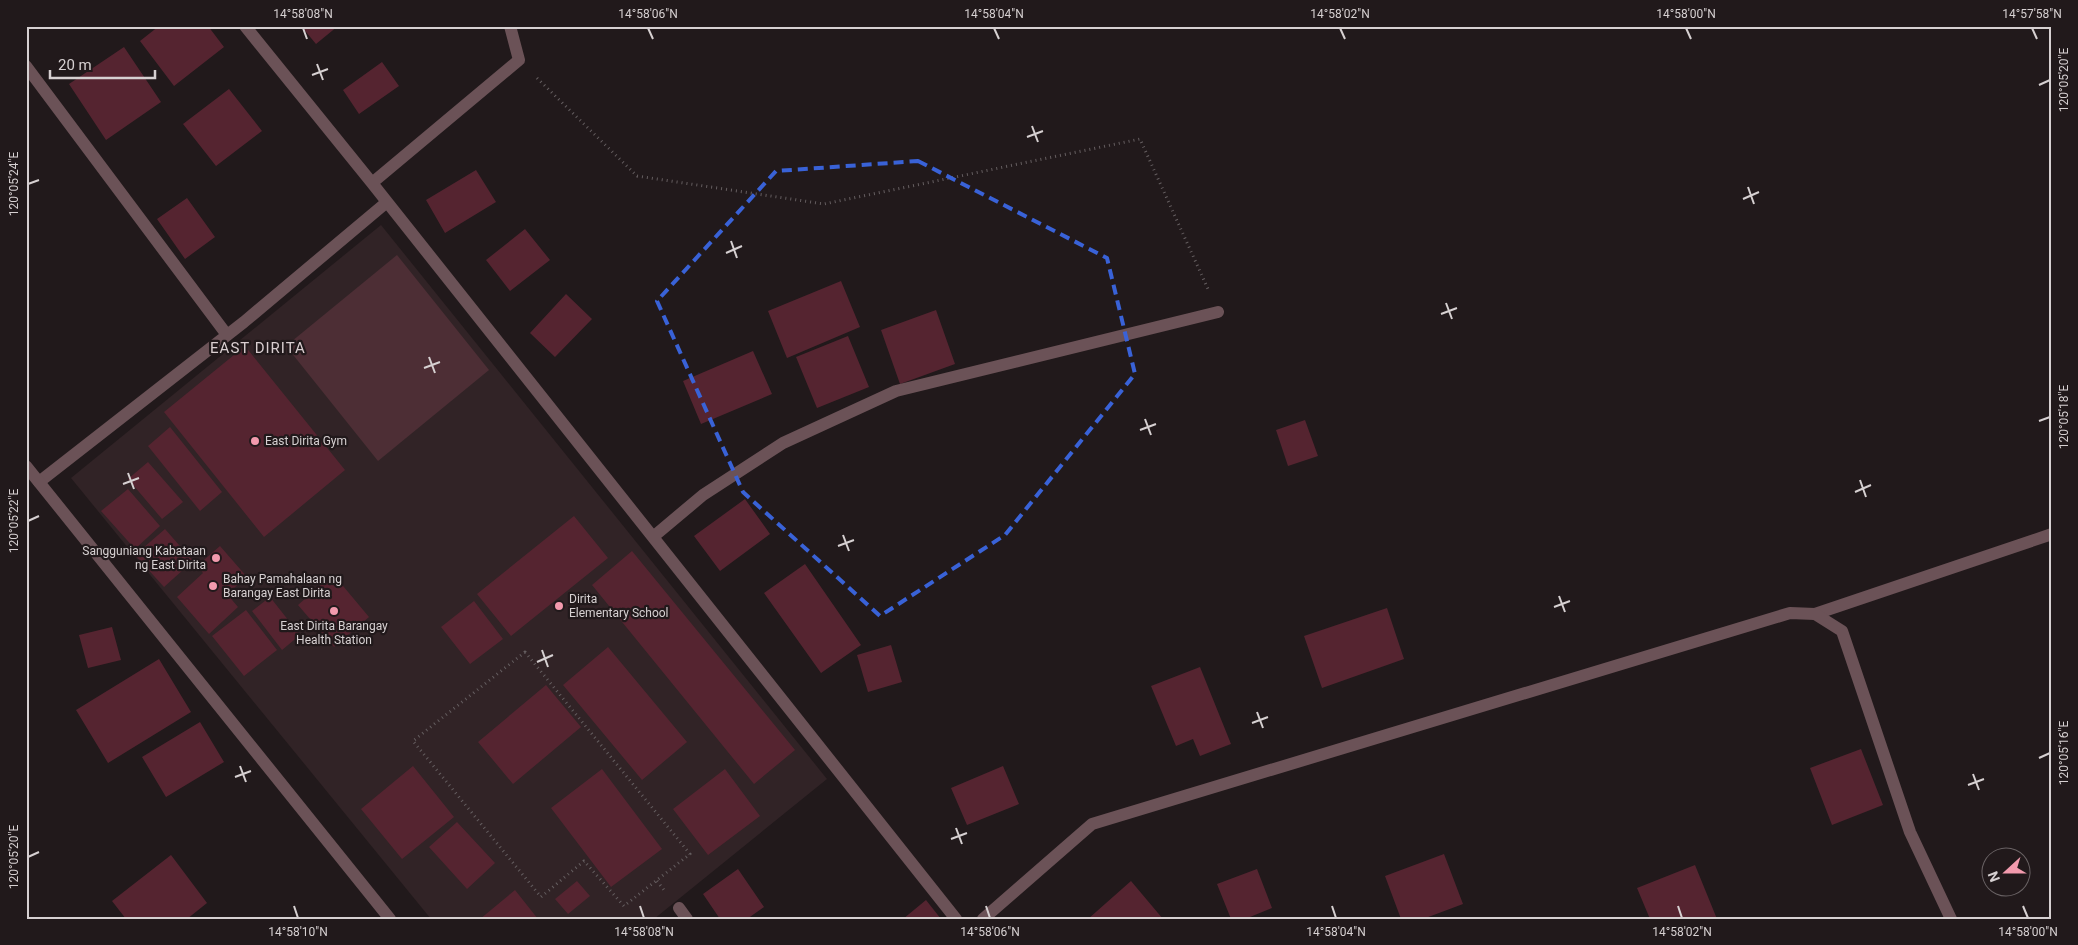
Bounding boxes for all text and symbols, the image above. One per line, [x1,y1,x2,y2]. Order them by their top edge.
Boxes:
text: 14°58'08"N [273,7,333,21]
text: 14°58'06"N [618,7,678,21]
text: 14°58'04"N [964,7,1024,21]
text: 14°58'02"N [1310,7,1370,21]
text: 14°58'00"N [1656,7,1716,21]
text: 14°57'58"N [2002,7,2062,21]
scale bar [50,48,155,80]
text: 120°05'20"E [2057,48,2071,112]
text: 20 m [58,56,92,74]
text: 120°05'24"E [7,152,21,216]
district label: EAST DIRITA [210,339,306,357]
text: 120°05'18"E [2057,385,2071,449]
place label: East Dirita Gym [265,434,347,448]
marker: East Dirita Gym [249,435,261,447]
text: 120°05'22"E [7,489,21,553]
place label: Sangguniang Kabataan ng East Dirita [82,544,206,572]
marker: Sangguniang Kabataan ng East Dirita [210,552,222,564]
place label: Bahay Pamahalaan ng Barangay East Dirita [223,572,342,600]
marker: Bahay Pamahalaan ng Barangay East Dirita [207,580,219,592]
place label: Dirita Elementary School [569,592,669,620]
marker: Dirita Elementary School [553,600,565,612]
marker: East Dirita Barangay Health Station [328,605,340,617]
place label: East Dirita Barangay Health Station [280,619,388,647]
text: 120°05'16"E [2057,721,2071,785]
text: 120°05'20"E [7,825,21,889]
north arrow [1980,848,2030,898]
text: N [1985,869,2003,884]
text: 14°58'10"N [268,925,328,939]
text: 14°58'08"N [614,925,674,939]
text: 14°58'06"N [960,925,1020,939]
text: 14°58'04"N [1306,925,1366,939]
text: 14°58'02"N [1652,925,1712,939]
text: 14°58'00"N [1998,925,2058,939]

